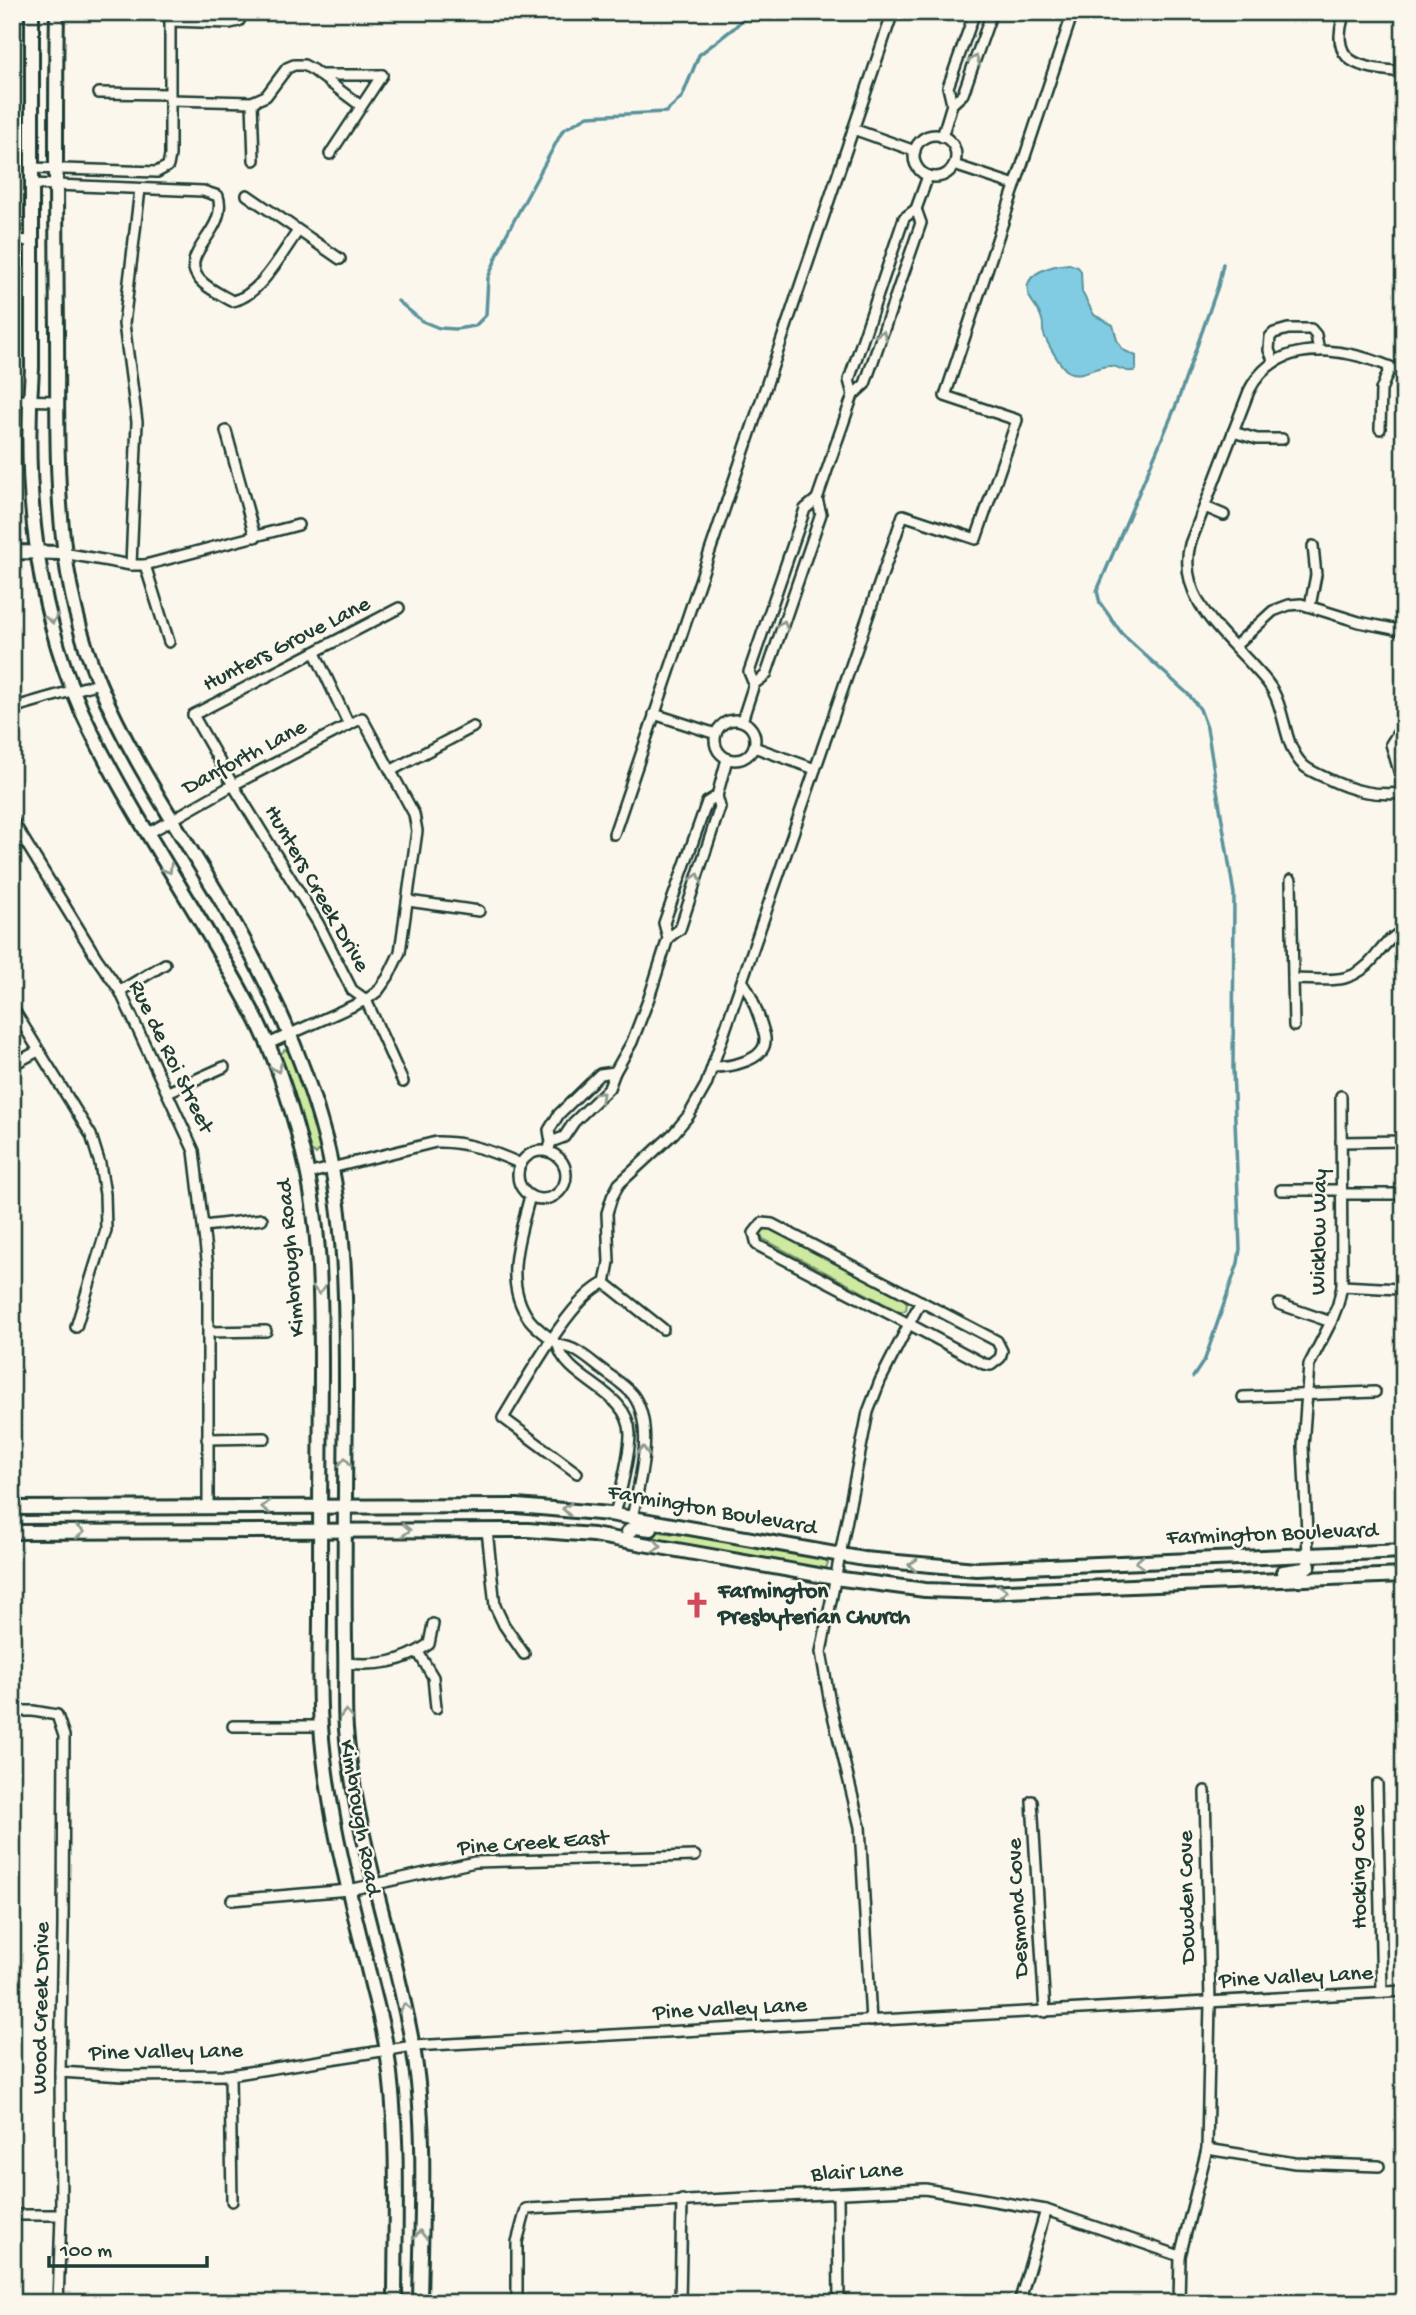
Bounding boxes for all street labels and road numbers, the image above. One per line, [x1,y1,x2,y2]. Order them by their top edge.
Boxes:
street label: Hunters Grove Lane [199,591,376,699]
street label: Danforth Lane [176,713,313,803]
street label: Hunters Creek Drive [257,801,375,978]
street label: Rue de Roi Street [121,976,219,1139]
street label: Wicklow Way [1305,1169,1335,1295]
street label: Kimbrough Road [272,1177,312,1338]
street label: Farmington Boulevard [604,1479,820,1543]
street label: Farmington Boulevard [1165,1518,1380,1552]
street label: Kimbrough Road [332,1738,386,1900]
street label: Hocking Cove [1345,1804,1375,1929]
street label: Pine Creek East [456,1825,611,1863]
street label: Dowden Cove [1173,1829,1203,1966]
street label: Desmond Cove [1002,1836,1036,1981]
street label: Wood Creek Drive [27,1920,57,2094]
street label: Pine Valley Lane [1217,1960,1375,1996]
street label: Pine Valley Lane [651,1992,809,2028]
street label: Pine Valley Lane [88,2038,244,2068]
street label: Blair Lane [809,2157,905,2189]

